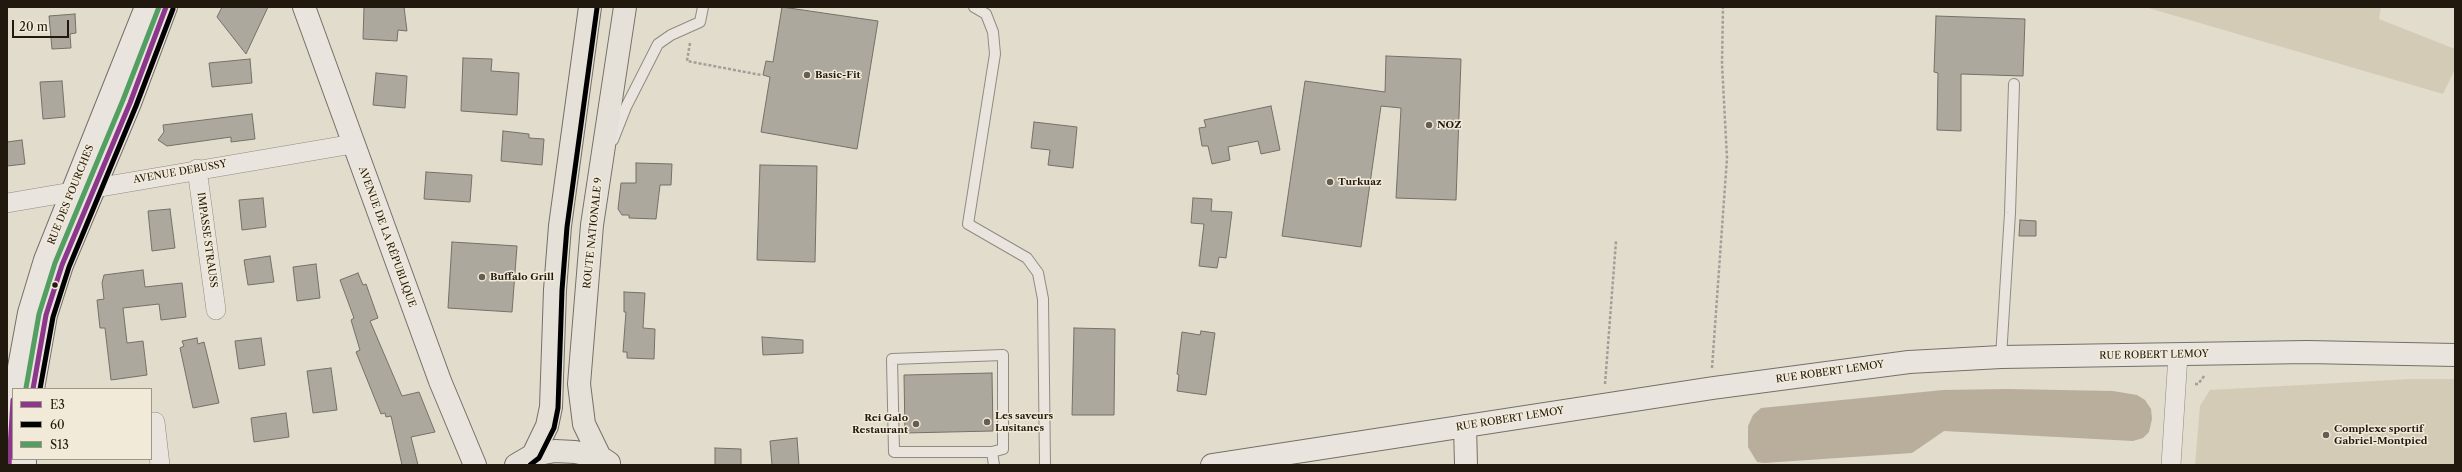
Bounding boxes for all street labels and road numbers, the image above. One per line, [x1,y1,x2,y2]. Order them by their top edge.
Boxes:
street label: RUE DES FOURCHES [45,143,97,247]
street label: AVENUE DEBUSSY [132,158,228,186]
street label: AVENUE DE LA RÉPUBLIQUE [356,165,418,309]
street label: ROUTE NATIONALE 9 [581,177,605,289]
street label: IMPASSE STRAUSS [194,191,220,289]
street label: RUE ROBERT LEMOY [2099,348,2209,362]
street label: RUE ROBERT LEMOY [1775,358,1885,386]
street label: RUE ROBERT LEMOY [1455,405,1565,433]

